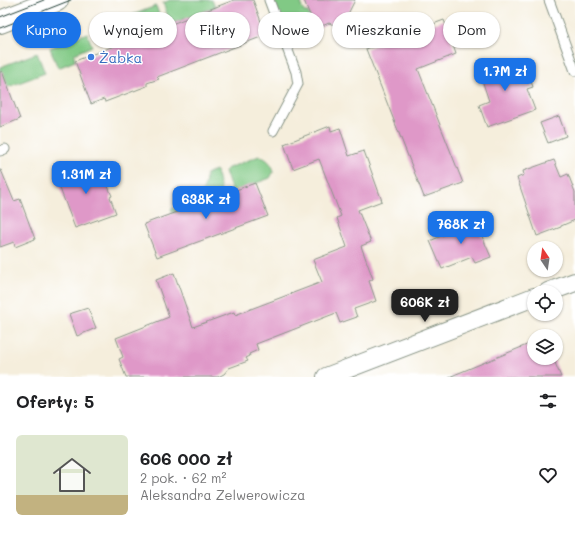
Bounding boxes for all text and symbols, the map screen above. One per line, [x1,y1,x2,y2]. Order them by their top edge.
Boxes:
chip: Kupno [12,12,81,48]
chip: Wynajem [89,12,177,48]
chip: Filtry [185,12,250,48]
chip: Nowe [258,12,324,48]
chip: Mieszkanie [332,12,435,48]
chip: Dom [443,12,500,48]
place label: Żabka [99,48,142,67]
marker: Żabka [86,52,96,62]
pin: 1.7M zł [468,58,542,92]
text: 1.7M zł [483,62,527,79]
pin: 1.31M zł [45,161,127,195]
text: 1.31M zł [61,165,111,182]
pin: 638K zł [169,186,243,220]
text: 638K zł [182,190,230,207]
pin: 768K zł [424,211,498,245]
text: 768K zł [437,215,485,232]
north arrow [527,241,563,277]
map controls [527,241,563,365]
button: locate [527,285,563,321]
pin: 606K zł [388,289,462,323]
text: 606K zł [400,293,450,310]
button: layers [527,329,563,365]
text: Oferty: 5 [16,390,94,412]
icon: filters [537,390,559,412]
text: 606 000 zł [140,447,232,469]
icon: home [48,451,96,499]
icon: heart [537,464,559,486]
text: 2 pok. · 62 m² [140,469,226,486]
text: Aleksandra Zelwerowicza [140,486,305,503]

